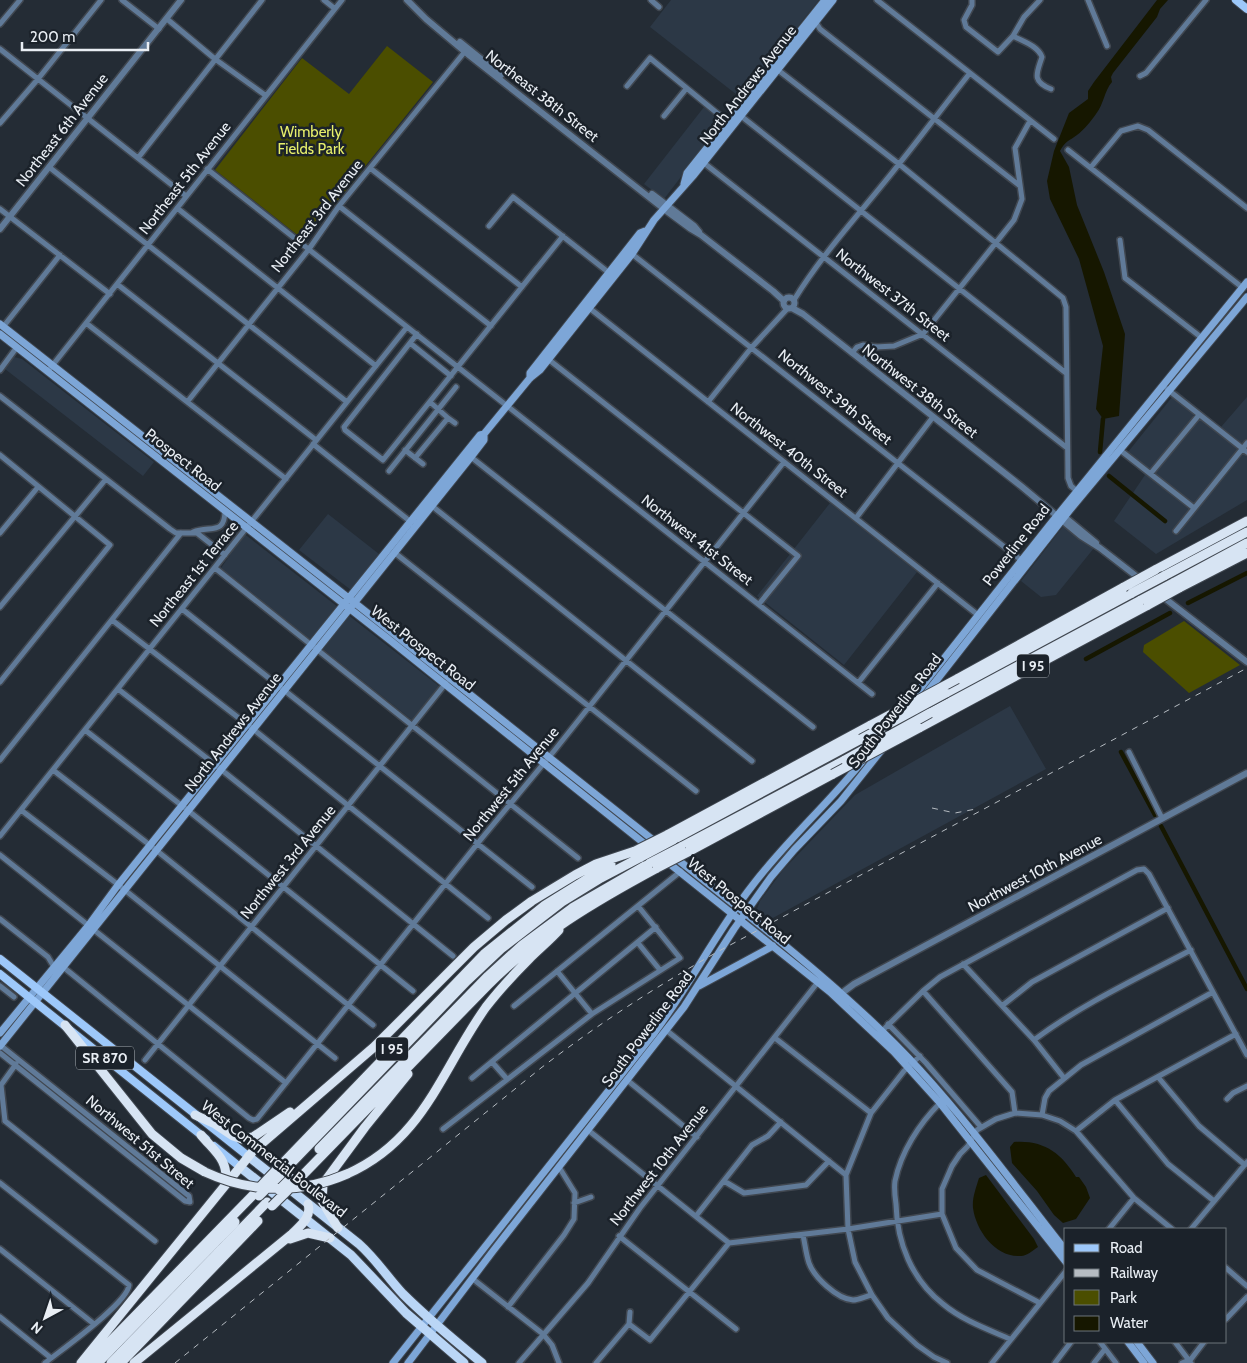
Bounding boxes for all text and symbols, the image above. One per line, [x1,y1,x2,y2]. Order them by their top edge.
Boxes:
scale bar [22,20,149,52]
street label: North Andrews Avenue [696,22,800,148]
text: 200 m [30,28,75,46]
street label: Northeast 38th Street [482,46,602,146]
street label: Northeast 6th Avenue [12,70,112,190]
street label: Northeast 5th Avenue [135,118,235,238]
park label: Wimberly Fields Park [277,123,345,158]
street label: Northeast 3rd Avenue [267,156,367,276]
street label: Northwest 37th Street [832,245,954,345]
street label: Northwest 38th Street [859,340,981,442]
street label: Northwest 39th Street [774,346,896,448]
street label: Northwest 40th Street [727,399,851,501]
street label: Prospect Road [141,425,225,495]
street label: Northwest 41st Street [638,491,756,589]
street label: Powerline Road [979,501,1053,589]
street label: Northeast 1st Terrace [146,517,242,631]
street label: West Prospect Road [367,602,479,694]
street label: South Powerline Road [845,650,945,772]
road number: I 95 [1017,654,1049,678]
street label: North Andrews Avenue [181,669,285,795]
street label: Northwest 5th Avenue [459,723,563,845]
street label: Northwest 3rd Avenue [236,801,340,923]
street label: Northwest 10th Avenue [965,830,1105,916]
street label: West Prospect Road [684,854,794,948]
street label: South Powerline Road [598,968,696,1090]
road number: I 95 [376,1038,408,1060]
road number: SR 870 [76,1046,134,1070]
street label: Northwest 51st Street [82,1091,198,1193]
street label: West Commercial Boulevard [198,1097,350,1221]
street label: Northwest 10th Avenue [606,1100,712,1229]
legend [1064,1228,1227,1343]
text: Road [1110,1239,1143,1257]
text: Railway [1110,1264,1159,1282]
text: Park [1110,1289,1137,1307]
north arrow [20,1293,70,1343]
text: Water [1110,1314,1148,1332]
text: N [27,1318,46,1338]

